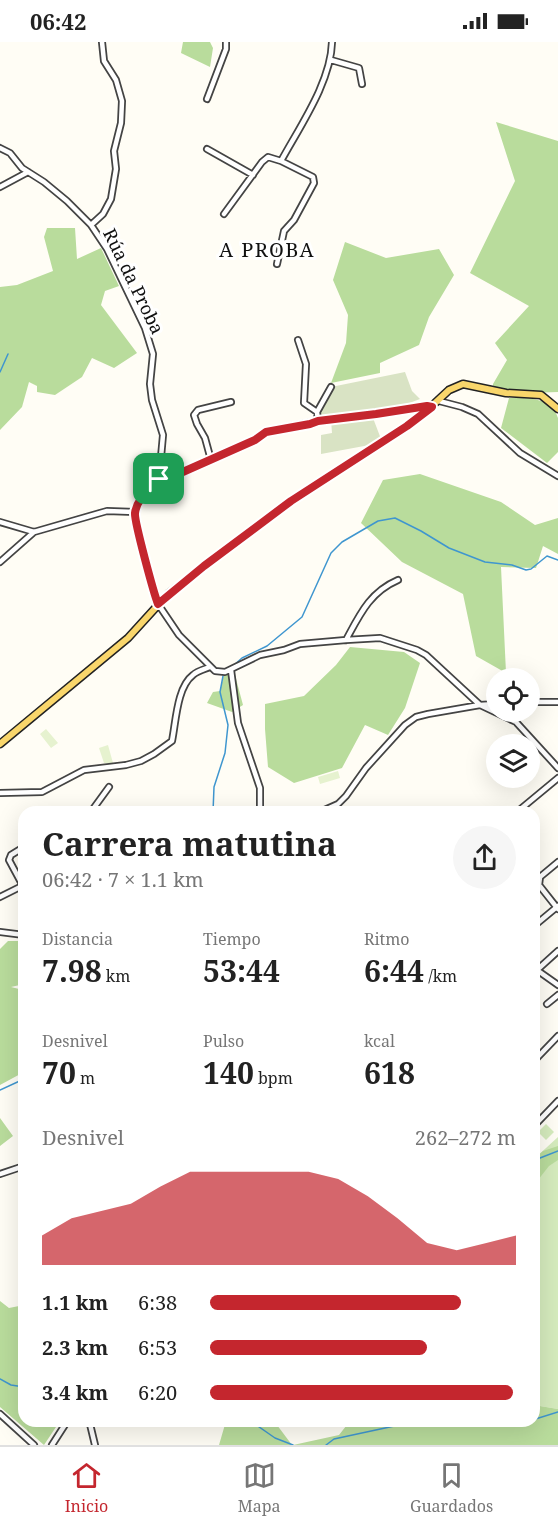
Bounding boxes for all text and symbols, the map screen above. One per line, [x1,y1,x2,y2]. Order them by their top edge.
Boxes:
text: 06:42 [30,6,86,36]
street label: Rúa da Proba [98,224,170,338]
district label: A PROBA [219,236,315,263]
pin [133,453,184,504]
icon: arrive [142,462,175,495]
map controls [486,668,540,788]
button: locate [486,668,540,722]
button: layers [486,734,540,788]
text: Carrera matutina [42,821,337,866]
button: share [453,826,516,889]
text: 06:42 · 7 × 1.1 km [42,866,204,893]
text: Distancia [42,928,113,950]
text: Tiempo [203,928,261,950]
text: Ritmo [364,928,410,950]
text: 7.98 [42,950,102,991]
text: 53:44 [203,950,280,991]
text: 6:44 [364,950,424,991]
text: km [102,965,130,987]
text: /km [424,965,457,987]
text: Desnivel [42,1030,108,1052]
text: Pulso [203,1030,244,1052]
text: kcal [364,1030,395,1052]
text: 70 [42,1052,76,1093]
text: 140 [203,1052,254,1093]
text: 618 [364,1052,415,1093]
text: m [76,1067,95,1089]
text: bpm [254,1067,293,1089]
text: Desnivel [42,1124,124,1151]
text: 262–272 m [415,1124,516,1151]
text: 1.1 km [42,1289,108,1316]
text: 6:38 [138,1289,177,1316]
text: 2.3 km [42,1334,108,1361]
text: 6:53 [138,1334,177,1361]
text: 3.4 km [42,1379,108,1406]
text: 6:20 [138,1379,177,1406]
tab: Inicio [65,1459,108,1517]
tab: Mapa [238,1459,281,1517]
tab: Guardados [410,1459,493,1517]

